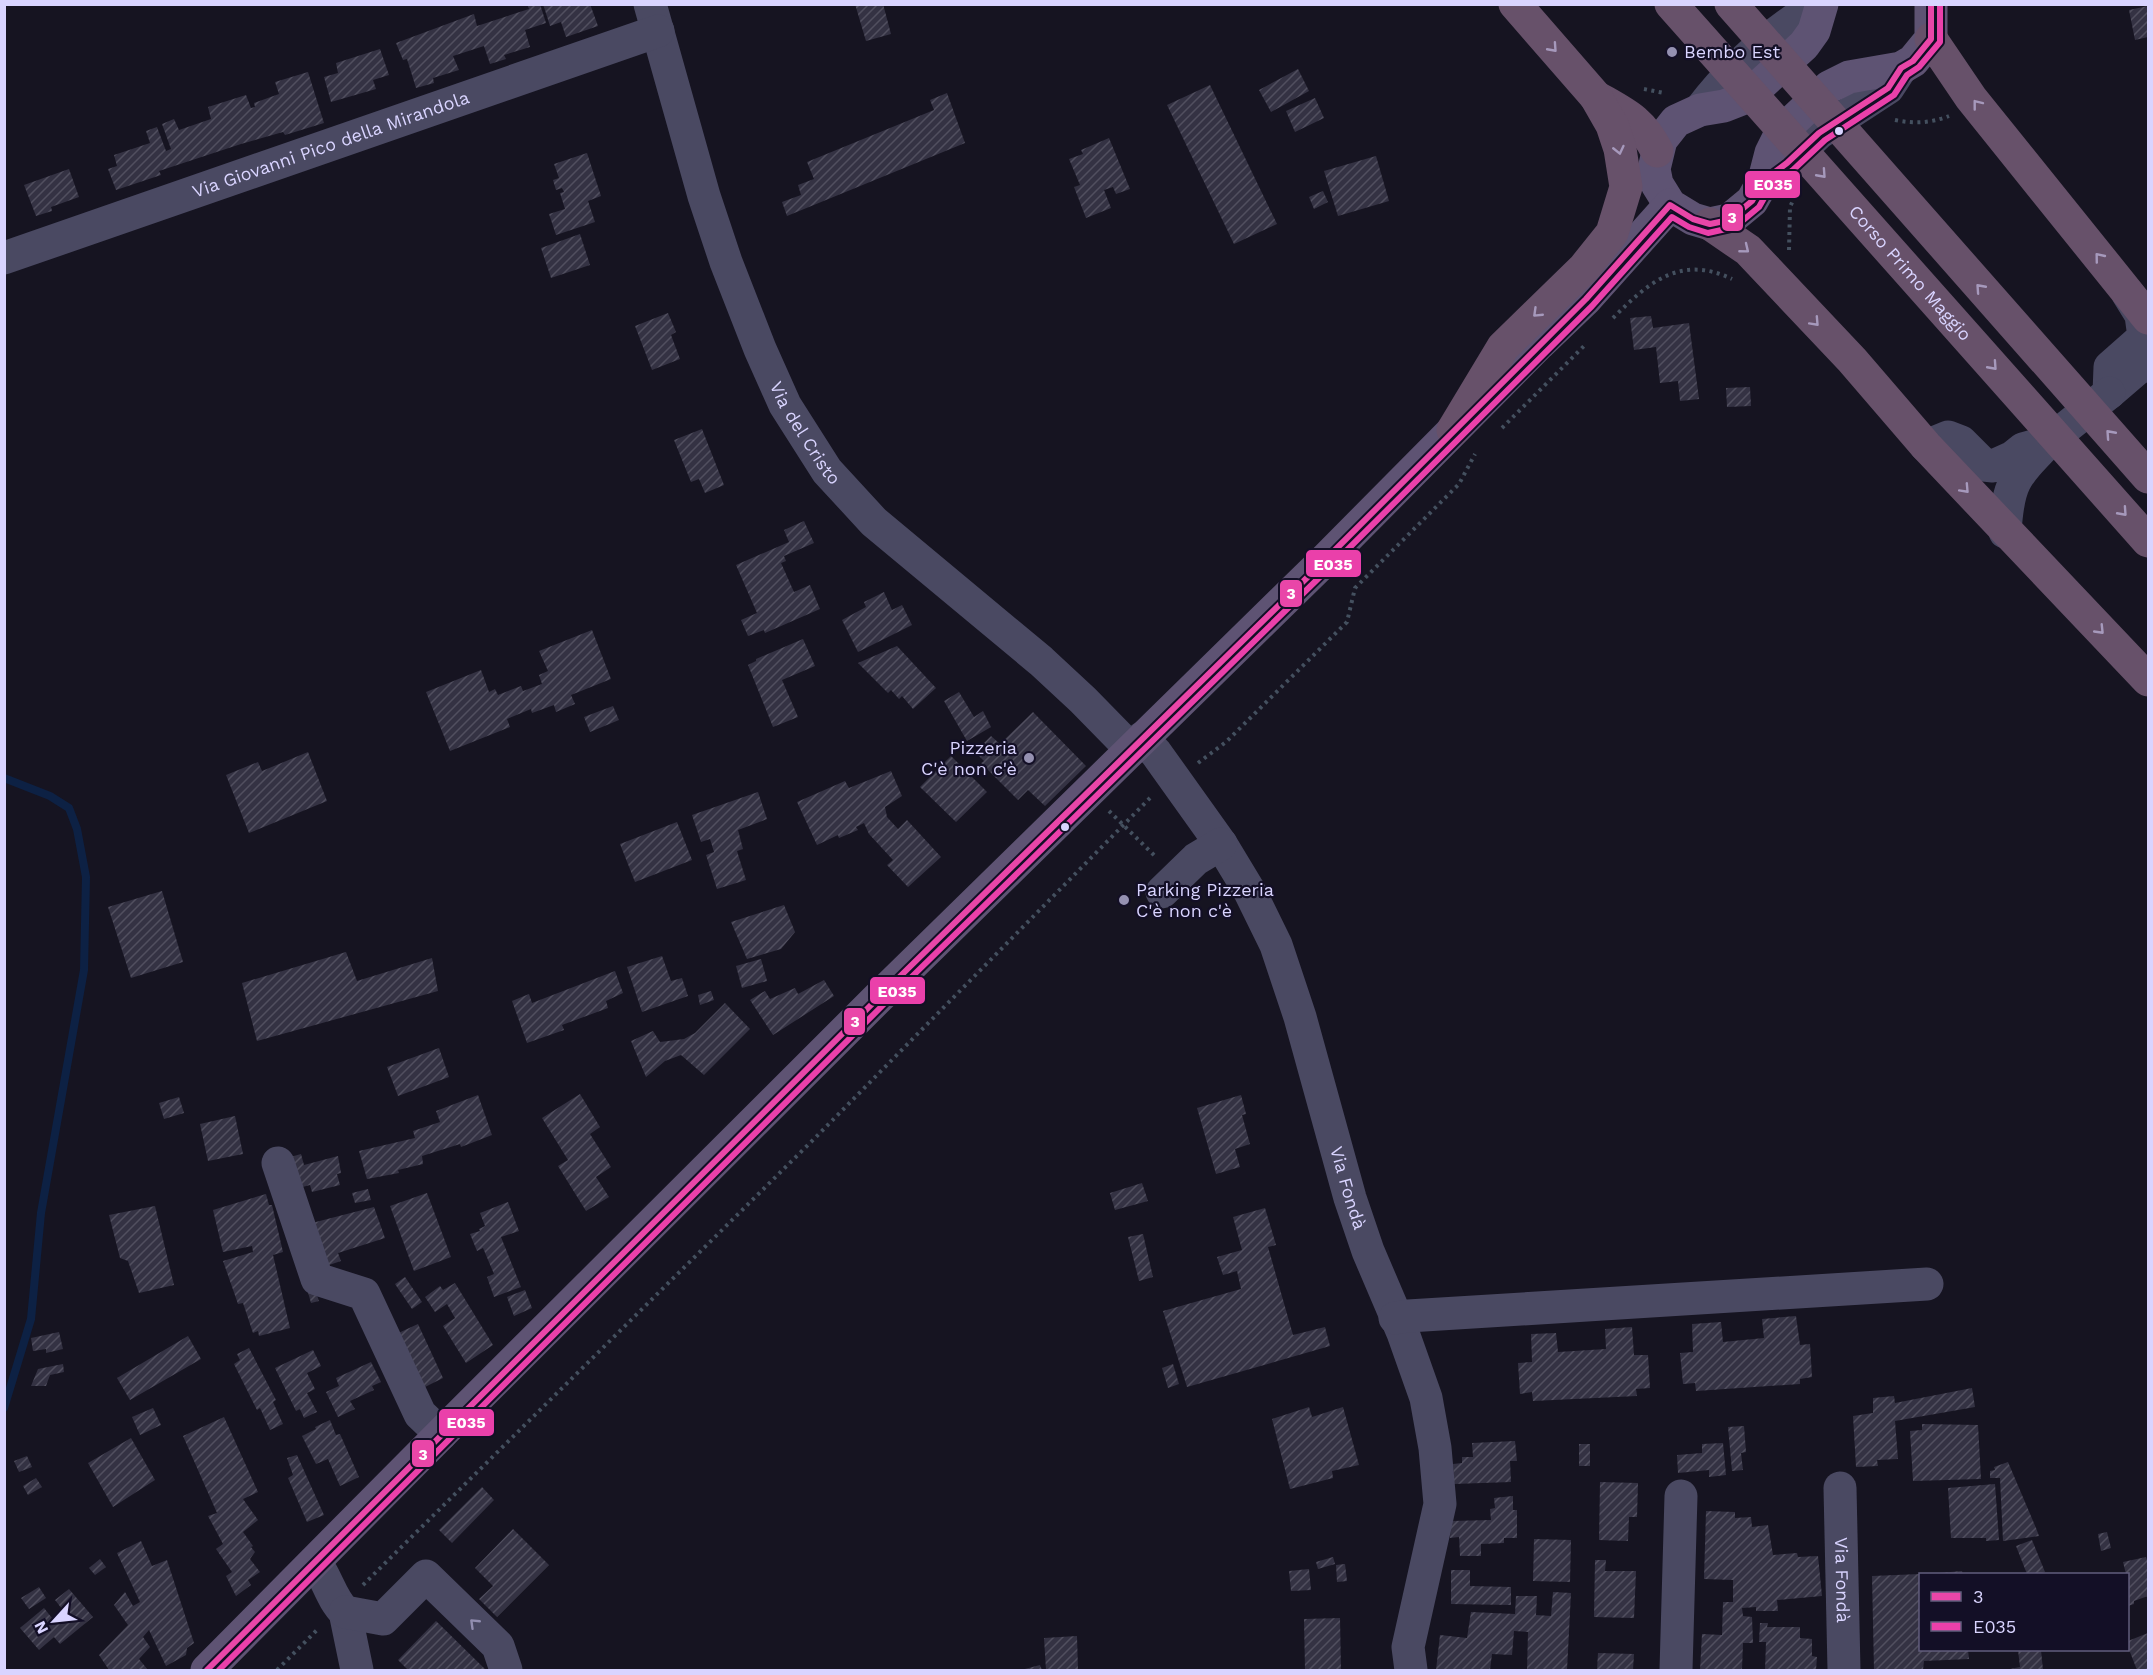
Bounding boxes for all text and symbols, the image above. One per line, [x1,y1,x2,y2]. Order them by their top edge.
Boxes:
one-way arrow [1546,41,1557,52]
place label: Bembo Est [1684,41,1780,62]
marker: Bembo Est [1665,45,1679,59]
street label: Via Giovanni Pico della Mirandola [190,86,472,202]
one-way arrow [1973,100,1984,111]
unlabelled marker [1833,125,1845,137]
one-way arrow [1612,145,1625,155]
one-way arrow [1815,167,1826,178]
line badge: E035 [1744,170,1801,199]
text: E035 [1753,175,1793,194]
street label: Corso Primo Maggio [1845,201,1976,345]
line badge: 3 [1721,203,1744,232]
text: 3 [1727,208,1737,227]
one-way arrow [1738,241,1749,252]
one-way arrow [2095,252,2106,263]
one-way arrow [1977,283,1988,294]
one-way arrow [1534,306,1544,317]
one-way arrow [1808,314,1819,325]
one-way arrow [1986,360,1997,370]
street label: Via del Cristo [766,378,845,489]
one-way arrow [2106,430,2117,440]
one-way arrow [1958,482,1969,493]
one-way arrow [2116,505,2127,516]
line badge: E035 [1305,549,1362,578]
text: E035 [1313,555,1353,574]
line badge: 3 [1279,579,1303,608]
text: 3 [1286,584,1296,603]
one-way arrow [2093,623,2104,634]
place label: Pizzeria C'è non c'è [921,737,1017,779]
marker: Pizzeria C'è non c'è [1022,751,1036,765]
unlabelled marker [1059,821,1071,833]
place label: Parking Pizzeria C'è non c'è [1136,879,1274,921]
marker: Parking Pizzeria C'è non c'è [1117,893,1131,907]
line badge: E035 [869,976,926,1005]
text: E035 [877,982,917,1001]
line badge: 3 [843,1007,866,1036]
text: 3 [850,1012,860,1031]
street label: Via Fondà [1326,1144,1371,1232]
line badge: E035 [438,1408,495,1437]
text: E035 [446,1413,486,1432]
line badge: 3 [411,1439,435,1468]
text: 3 [418,1445,428,1464]
street label: Via Fondà [1831,1537,1854,1623]
legend [1919,1573,2129,1651]
text: 3 [1973,1586,1984,1607]
north arrow [24,1591,84,1651]
text: E035 [1973,1616,2016,1637]
text: N [30,1618,52,1637]
one-way arrow [471,1620,482,1631]

